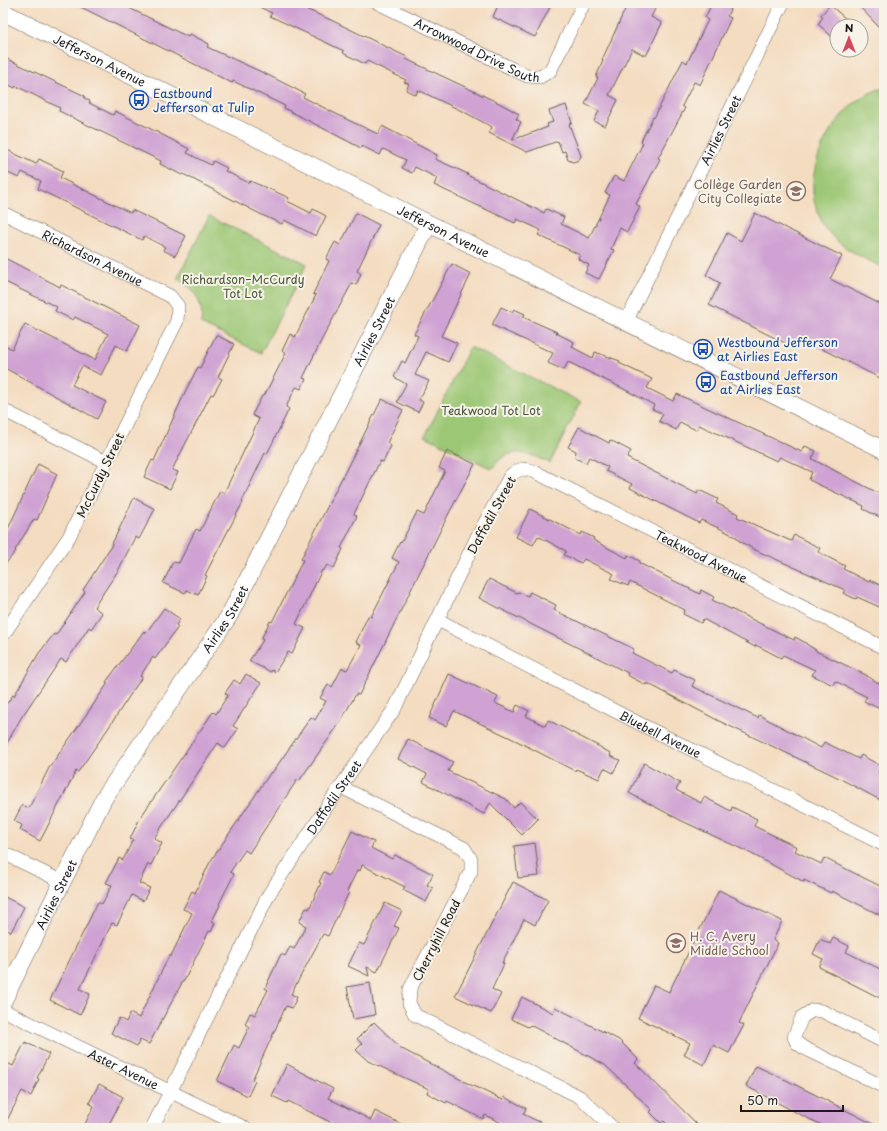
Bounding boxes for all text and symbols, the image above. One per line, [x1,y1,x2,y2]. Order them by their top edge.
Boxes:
street label: Arrowwood Drive South [411,13,540,86]
north arrow [829,18,869,58]
text: N [845,19,854,36]
street label: Jefferson Avenue [50,29,149,91]
place label: Eastbound Jefferson at Tulip [153,84,255,116]
bus stop icon: Eastbound Jefferson at Tulip [128,89,150,111]
street label: Airlies Street [696,92,745,168]
place label: Collège Garden City Collegiate [694,175,782,207]
school or university icon: Collège Garden City Collegiate [785,180,807,202]
street label: Jefferson Avenue [394,200,493,262]
street label: Richardson Avenue [39,225,146,290]
park label: Richardson–McCurdy Tot Lot [181,270,305,302]
street label: Airlies Street [349,293,399,369]
place label: Westbound Jefferson at Airlies East [717,333,838,365]
bus stop icon: Westbound Jefferson at Airlies East [692,338,714,360]
place label: Eastbound Jefferson at Airlies East [720,366,838,398]
bus stop icon: Eastbound Jefferson at Airlies East [695,371,717,393]
park label: Teakwood Tot Lot [441,401,541,419]
street label: McCurdy Street [72,429,128,520]
street label: Daffodil Street [462,473,520,557]
street label: Teakwood Avenue [652,525,751,587]
street label: Airlies Street [198,582,252,656]
street label: Bluebell Avenue [617,706,705,762]
street label: Daffodil Street [302,756,366,838]
street label: Airlies Street [31,856,81,932]
street label: Cherryhill Road [408,896,464,984]
place label: H. C. Avery Middle School [690,927,769,959]
school or university icon: H. C. Avery Middle School [665,932,687,954]
street label: Aster Avenue [85,1044,162,1094]
scale bar [741,1087,843,1113]
text: 50 m [747,1091,778,1109]

